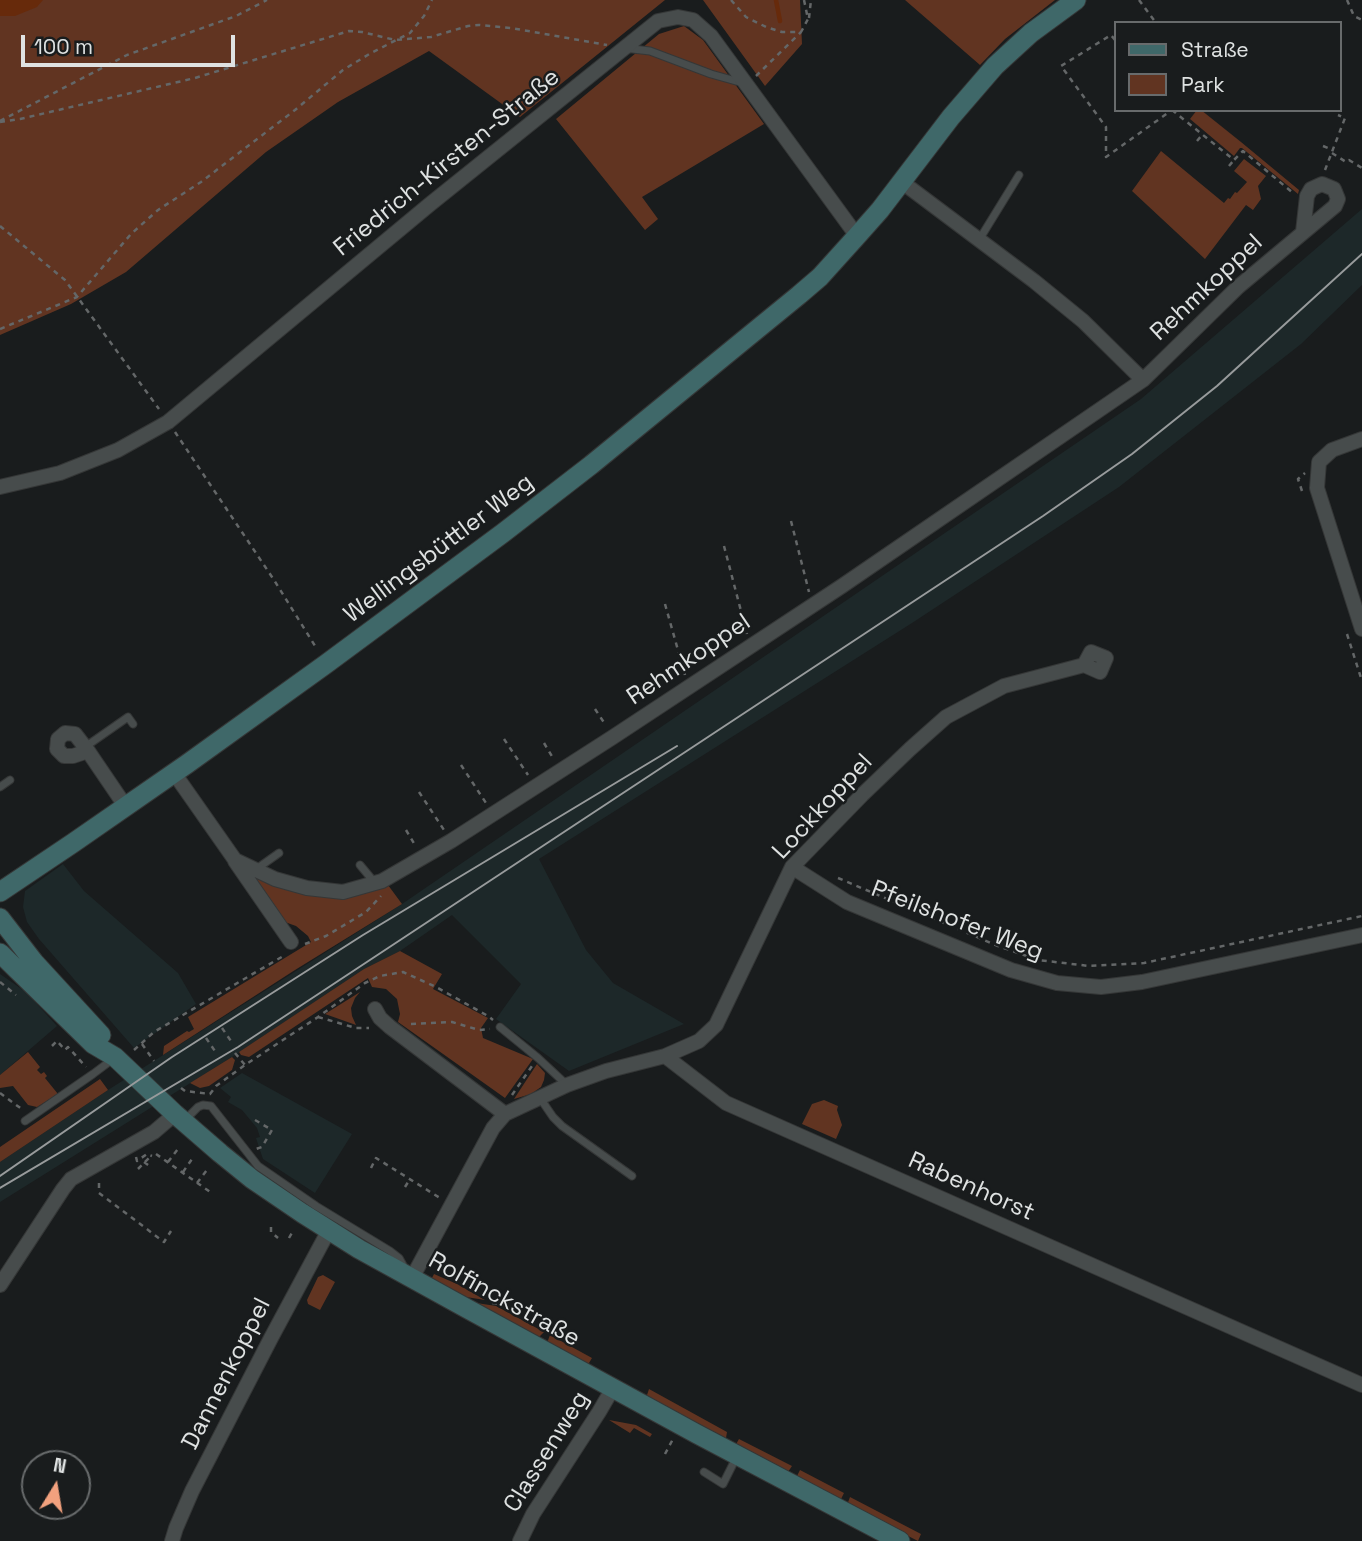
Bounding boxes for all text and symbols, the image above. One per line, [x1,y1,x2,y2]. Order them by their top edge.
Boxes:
scale bar [24,21,238,65]
legend [1114,21,1341,112]
text: 100 m [34,33,93,60]
text: Straße [1181,36,1249,63]
street label: Friedrich-Kirsten-Straße [328,63,566,263]
text: Park [1181,71,1225,98]
street label: Rehmkoppel [1145,229,1269,347]
street label: Wellingsbüttler Weg [339,468,539,630]
street label: Rehmkoppel [622,608,756,712]
street label: Lockkoppel [767,748,879,866]
street label: Pfeilshofer Weg [867,875,1047,967]
street label: Rabenhorst [903,1146,1039,1228]
street label: Rolfinckstraße [423,1247,585,1353]
street label: Dannenkoppel [176,1293,278,1455]
street label: Classenweg [498,1386,596,1518]
north arrow [21,1450,91,1520]
text: N [51,1452,68,1479]

